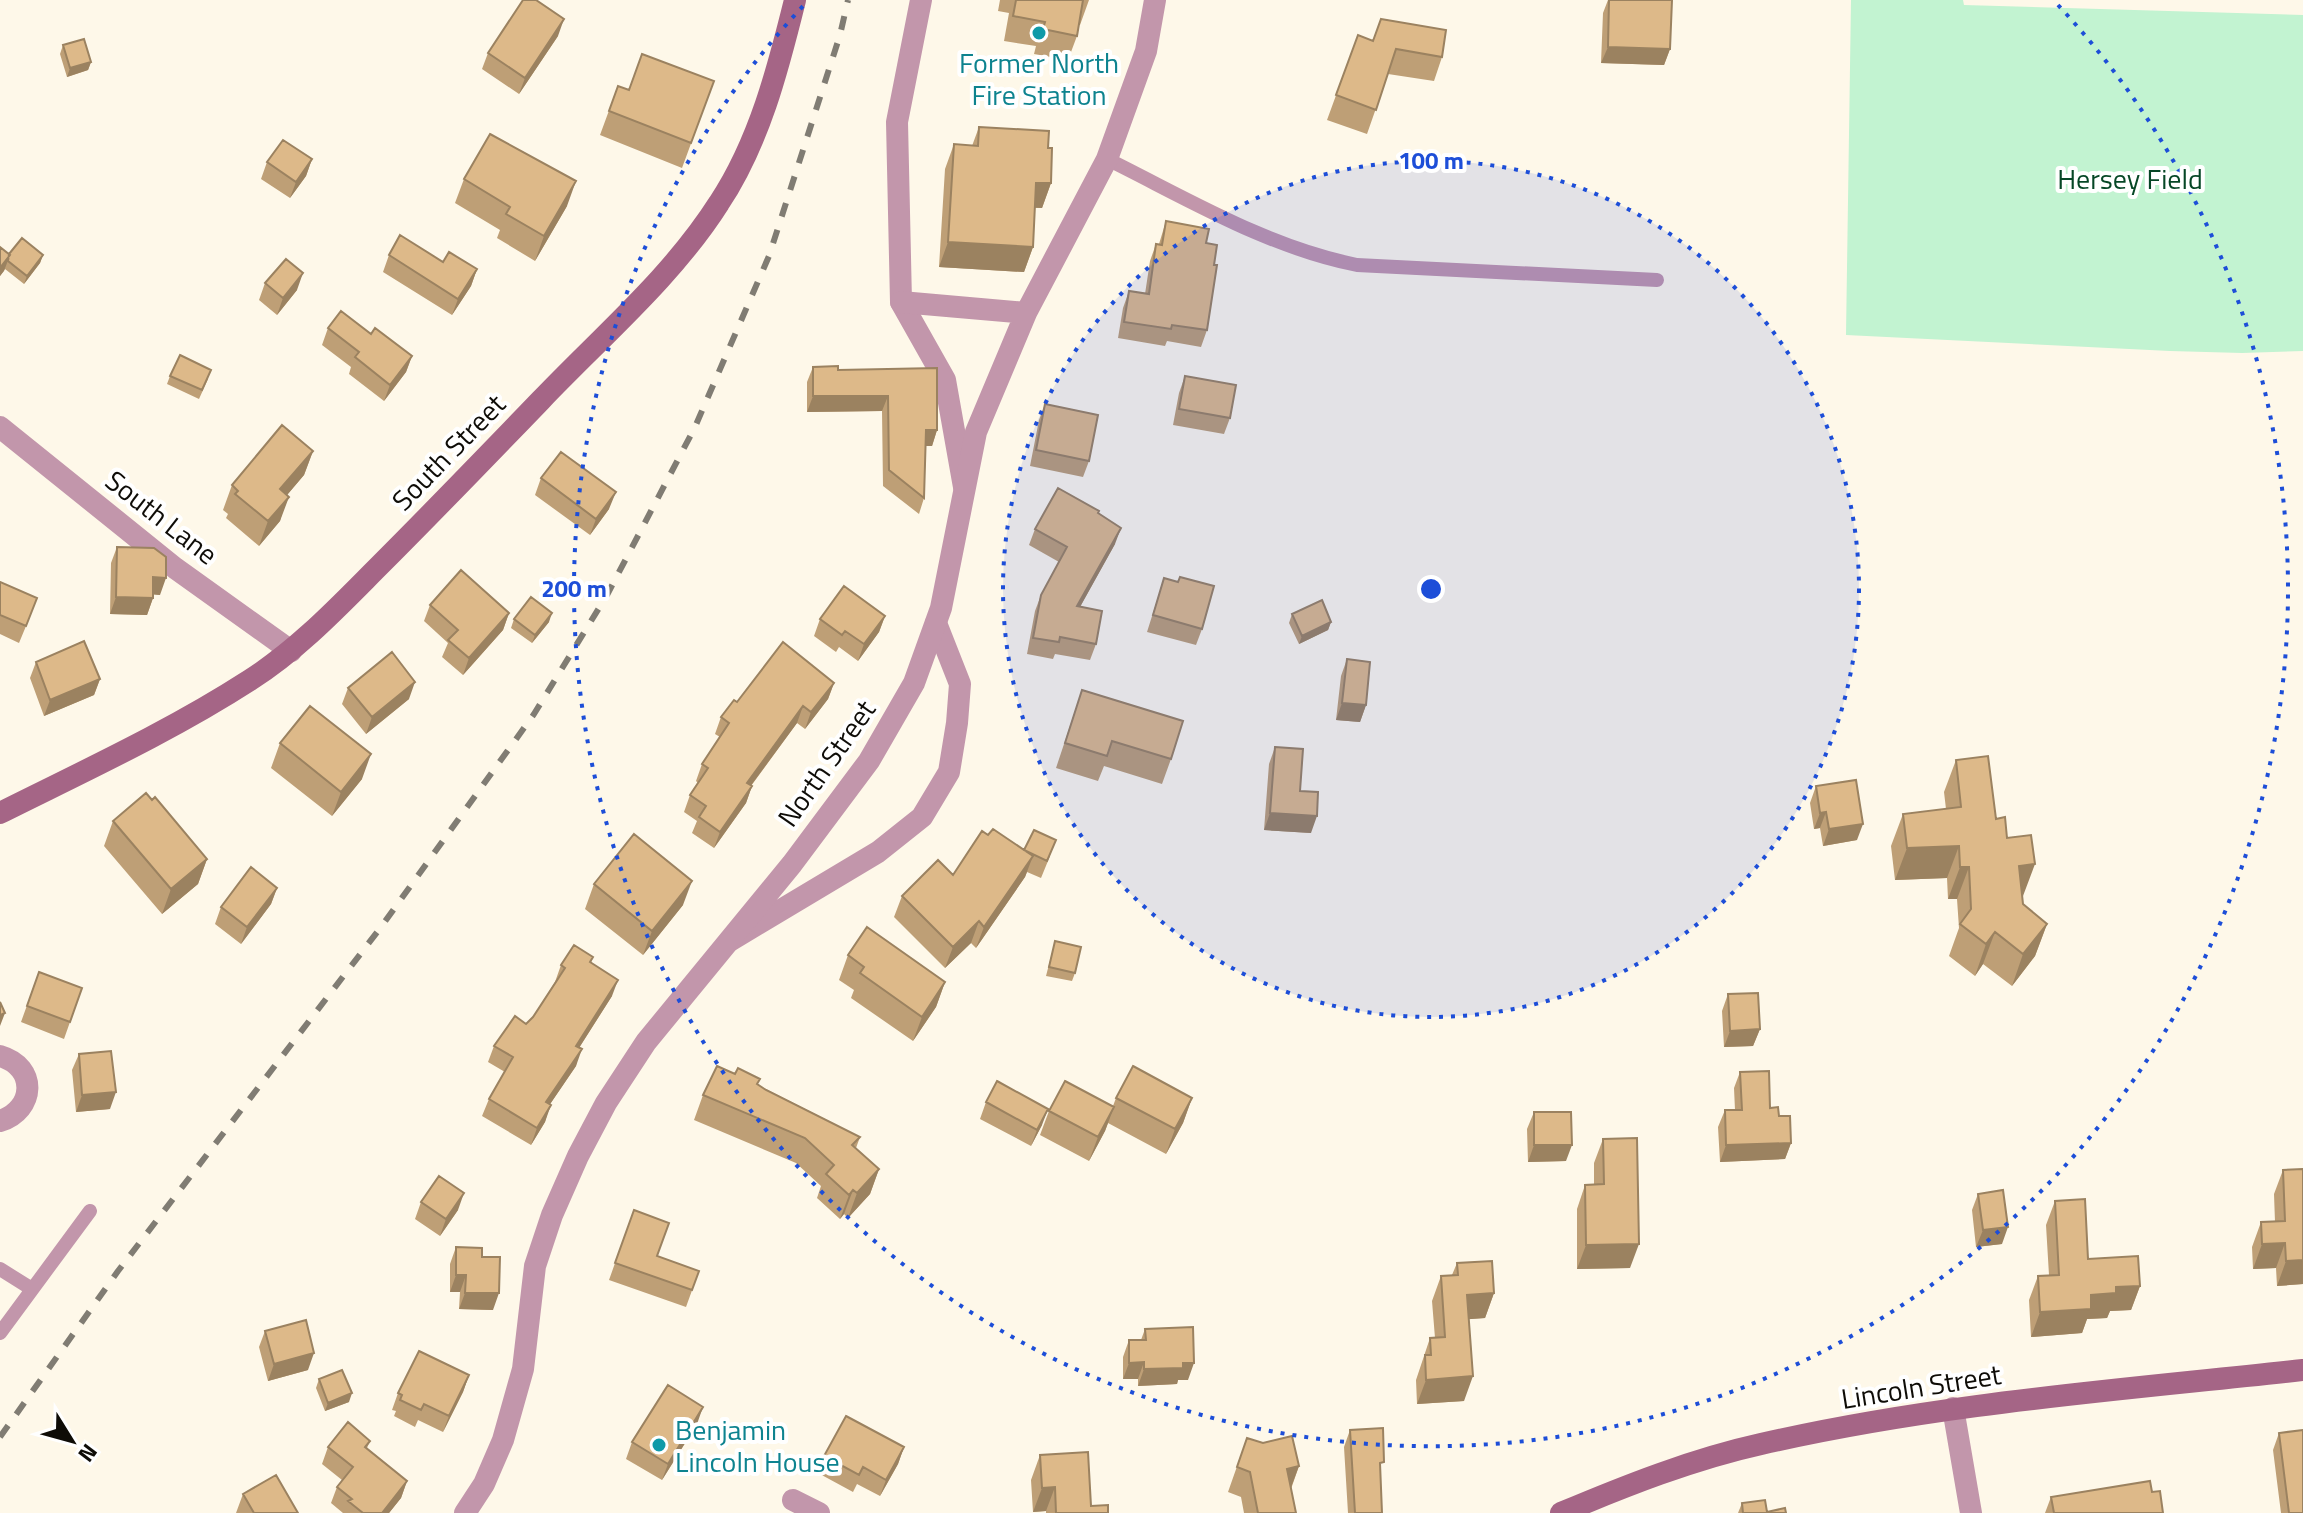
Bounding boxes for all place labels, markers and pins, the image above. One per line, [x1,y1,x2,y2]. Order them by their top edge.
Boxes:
marker: Former North Fire Station [1030,24,1048,42]
place label: Former North Fire Station [959,41,1119,116]
centre of rings [1417,575,1445,603]
place label: Benjamin Lincoln House [675,1408,840,1483]
marker: Benjamin Lincoln House [650,1436,668,1454]

